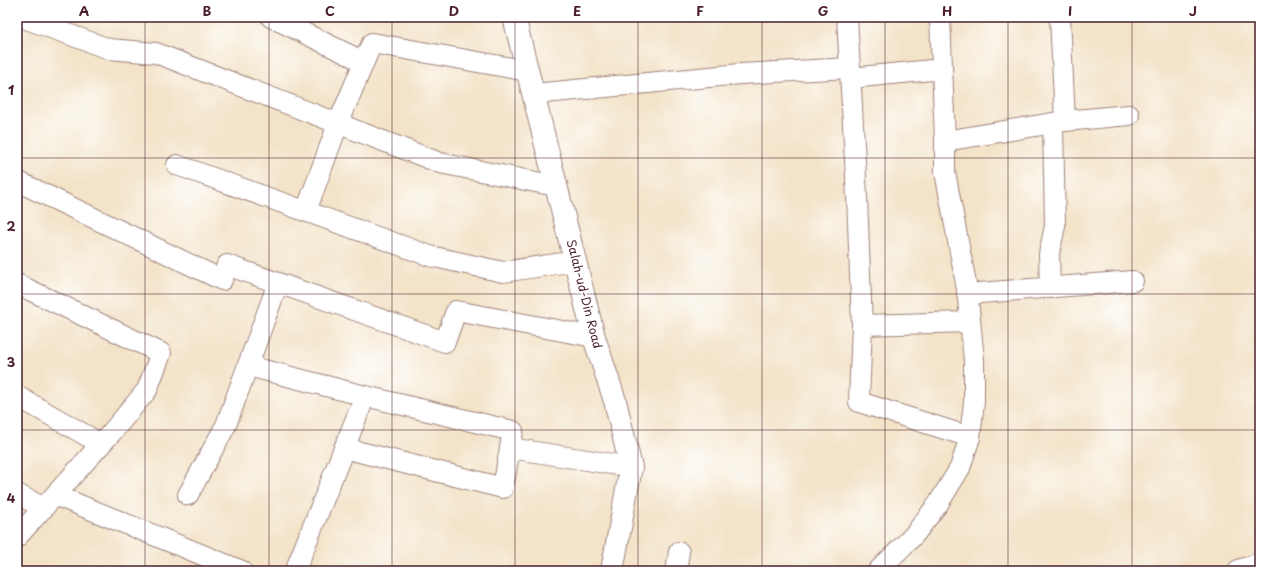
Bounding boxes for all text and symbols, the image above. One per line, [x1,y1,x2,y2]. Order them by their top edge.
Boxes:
text: A [79,1,89,20]
text: B [203,1,212,20]
text: C [325,1,335,20]
text: D [449,1,459,20]
text: E [573,1,581,20]
text: F [696,1,704,20]
text: G [818,1,828,20]
text: H [942,1,952,20]
text: I [1068,1,1072,20]
text: J [1189,1,1197,20]
text: 1 [8,80,14,99]
text: 2 [6,216,16,235]
street label: Salah-ud-Din Road [563,237,607,350]
text: 3 [7,352,16,371]
text: 4 [7,488,16,507]

